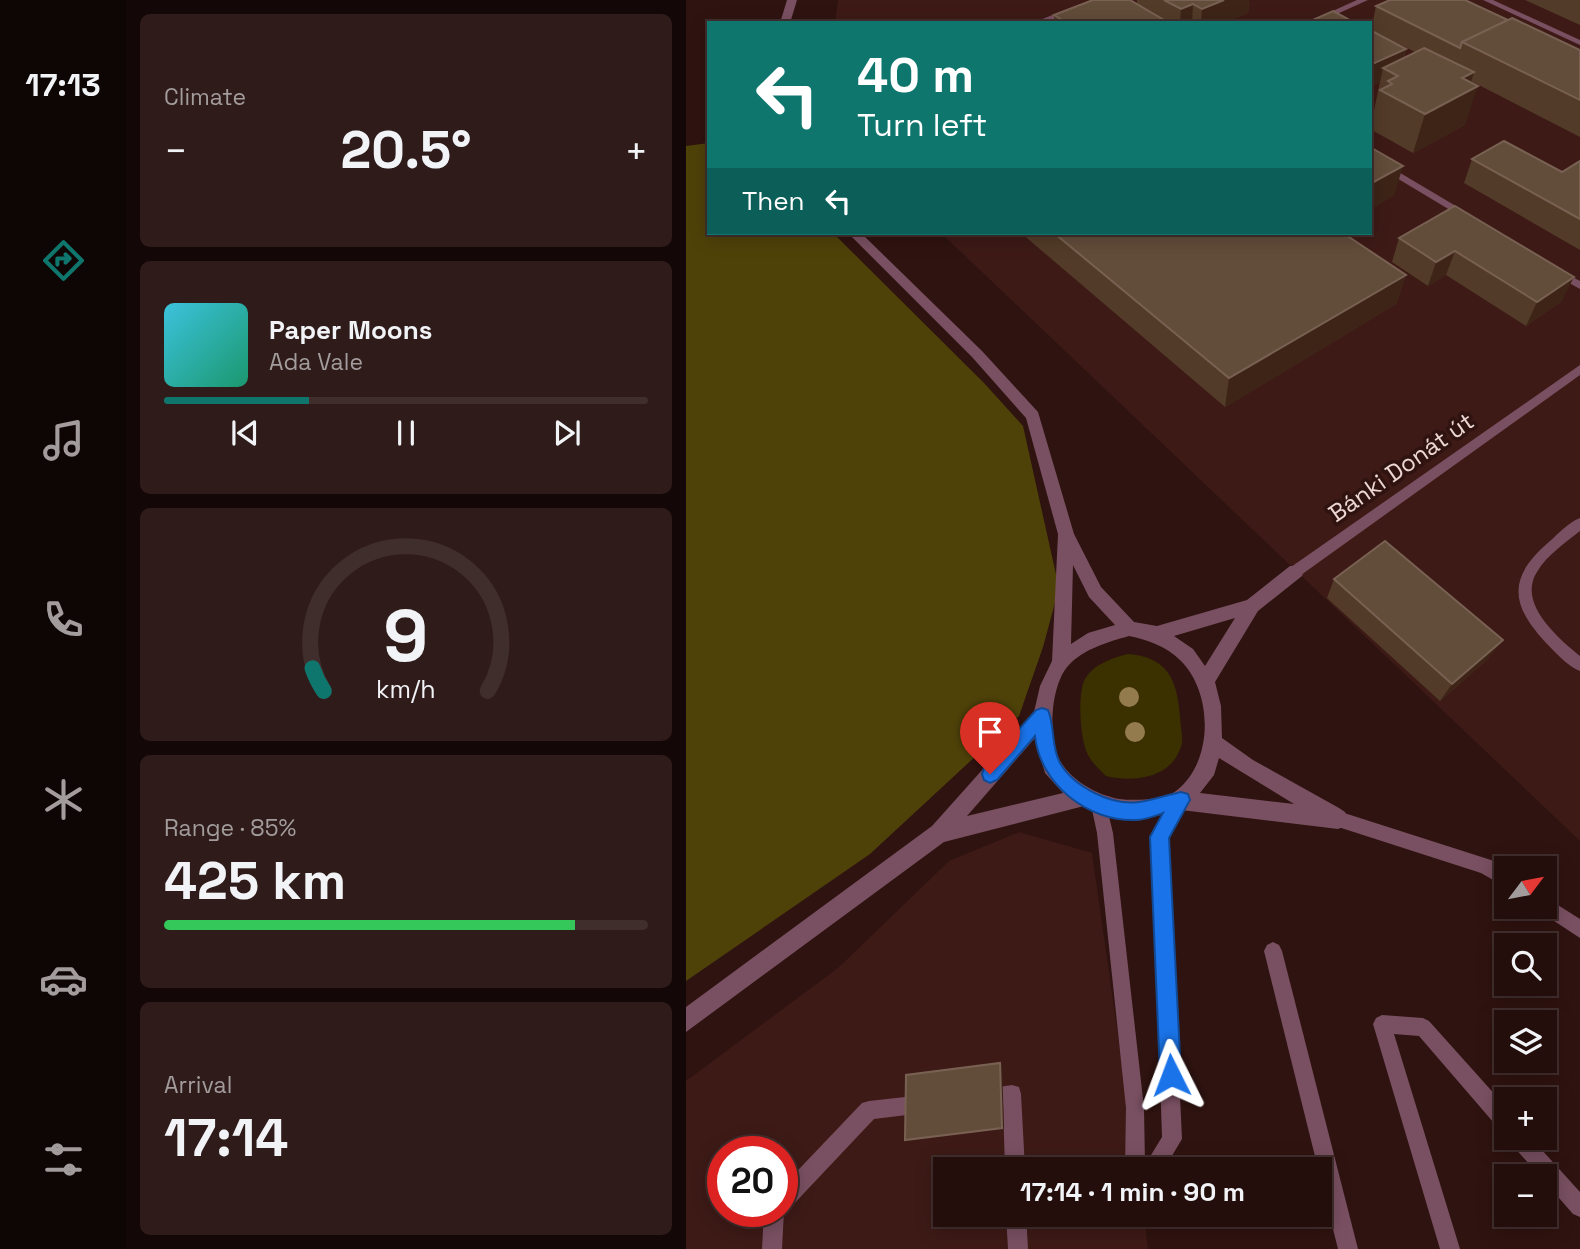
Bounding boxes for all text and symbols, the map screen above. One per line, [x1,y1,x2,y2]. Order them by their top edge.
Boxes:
text: 40 m [857,44,974,106]
icon: left [742,49,833,140]
text: 17:13 [25,65,101,105]
text: Climate [164,82,246,112]
text: Turn left [857,105,987,145]
text: 20.5° [340,117,472,183]
text: − [164,127,188,175]
text: + [624,127,648,175]
icon: left [819,182,857,220]
text: Then [742,184,805,218]
icon: directions [39,236,88,285]
text: Paper Moons [269,313,432,347]
text: Ada Vale [269,347,363,377]
street label: Bánki Donát út [1322,405,1480,529]
icon: previous [226,414,264,452]
icon: pause [387,414,425,452]
icon: next [548,414,586,452]
icon: music [39,416,88,465]
text: 9 [384,589,429,682]
icon: phone [39,595,88,644]
text: km/h [376,672,436,704]
pin [960,702,1020,774]
icon: arrive [971,713,1009,751]
icon: climate [39,775,88,824]
text: Range · 85% [164,813,296,843]
text: 425 km [164,848,346,914]
north arrow [1494,856,1558,919]
map controls [1494,856,1557,1227]
button: search [1494,933,1557,996]
icon: car [39,955,88,1004]
button: layers [1494,1010,1557,1073]
position arrow [1134,1038,1208,1112]
text: Arrival [164,1070,232,1100]
button: + [1494,1087,1557,1150]
text: 17:14 [164,1105,288,1171]
icon: filters [39,1135,88,1184]
speed limit sign: 20 [707,1136,798,1227]
button: − [1494,1164,1557,1227]
text: 17:14 · 1 min · 90 m [1020,1175,1245,1209]

